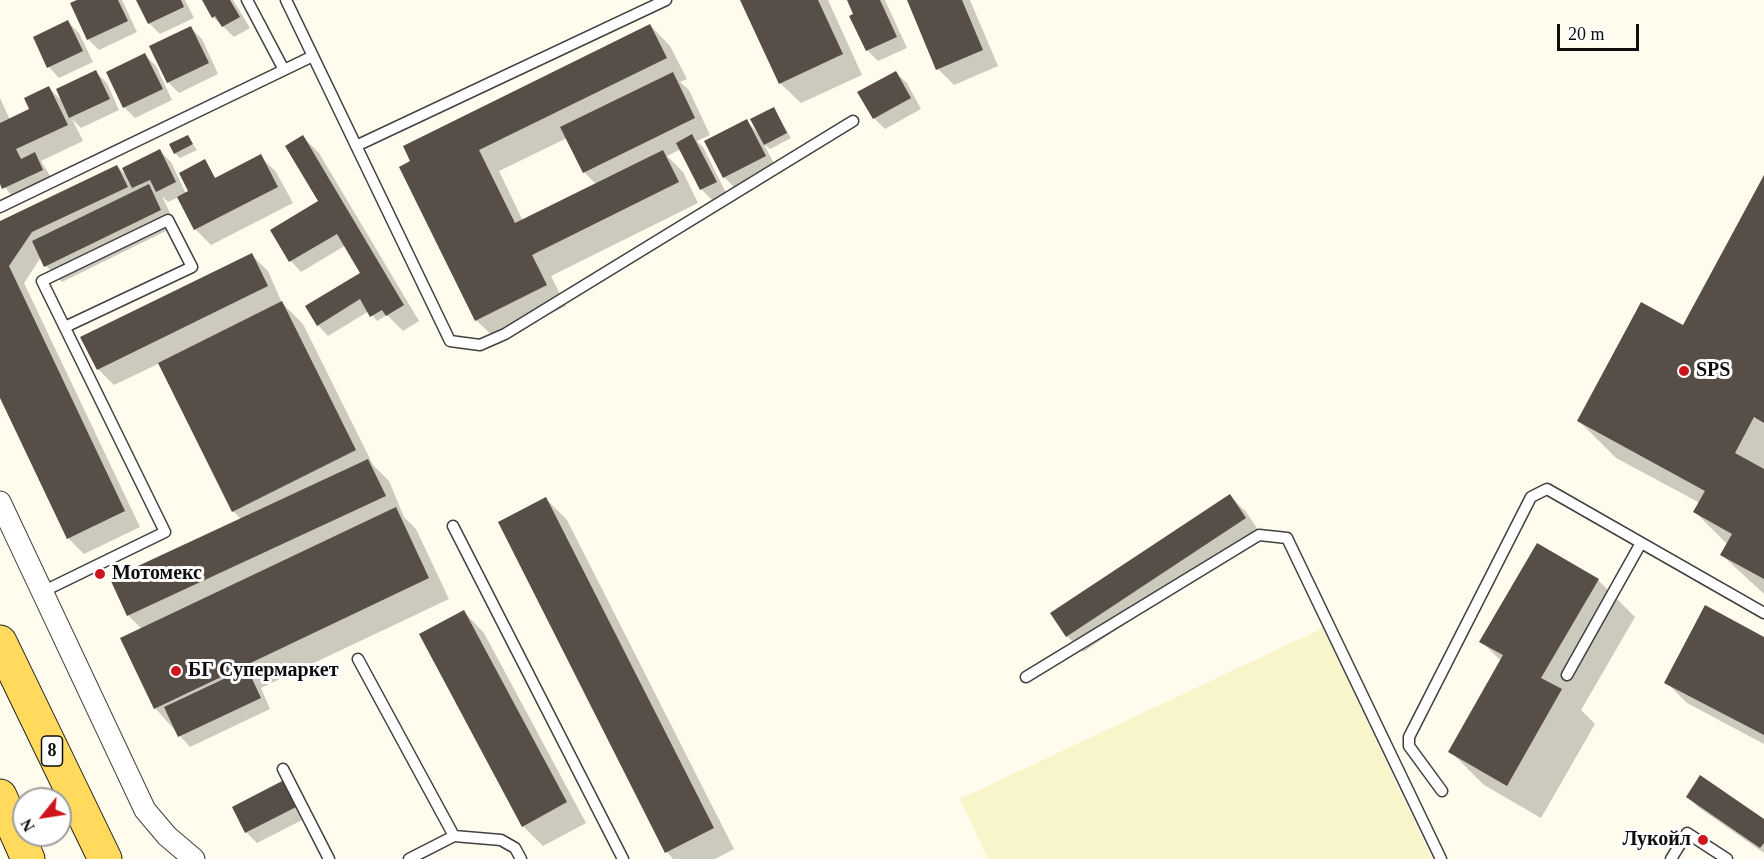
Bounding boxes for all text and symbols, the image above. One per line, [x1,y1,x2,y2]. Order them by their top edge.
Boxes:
scale bar [1560,12,1642,50]
text: 20 m [1568,24,1605,44]
place label: SPS [1696,359,1730,383]
marker: SPS [1677,364,1691,378]
place label: Мотомекс [112,562,202,586]
marker: Мотомекс [93,567,107,581]
place label: БГ Супермаркет [188,659,338,683]
marker: БГ Супермаркет [169,664,183,678]
road number: 8 [42,736,62,766]
north arrow [12,787,72,847]
text: N [17,816,38,835]
place label: Лукойл [1623,828,1691,852]
marker: Лукойл [1696,833,1710,847]

